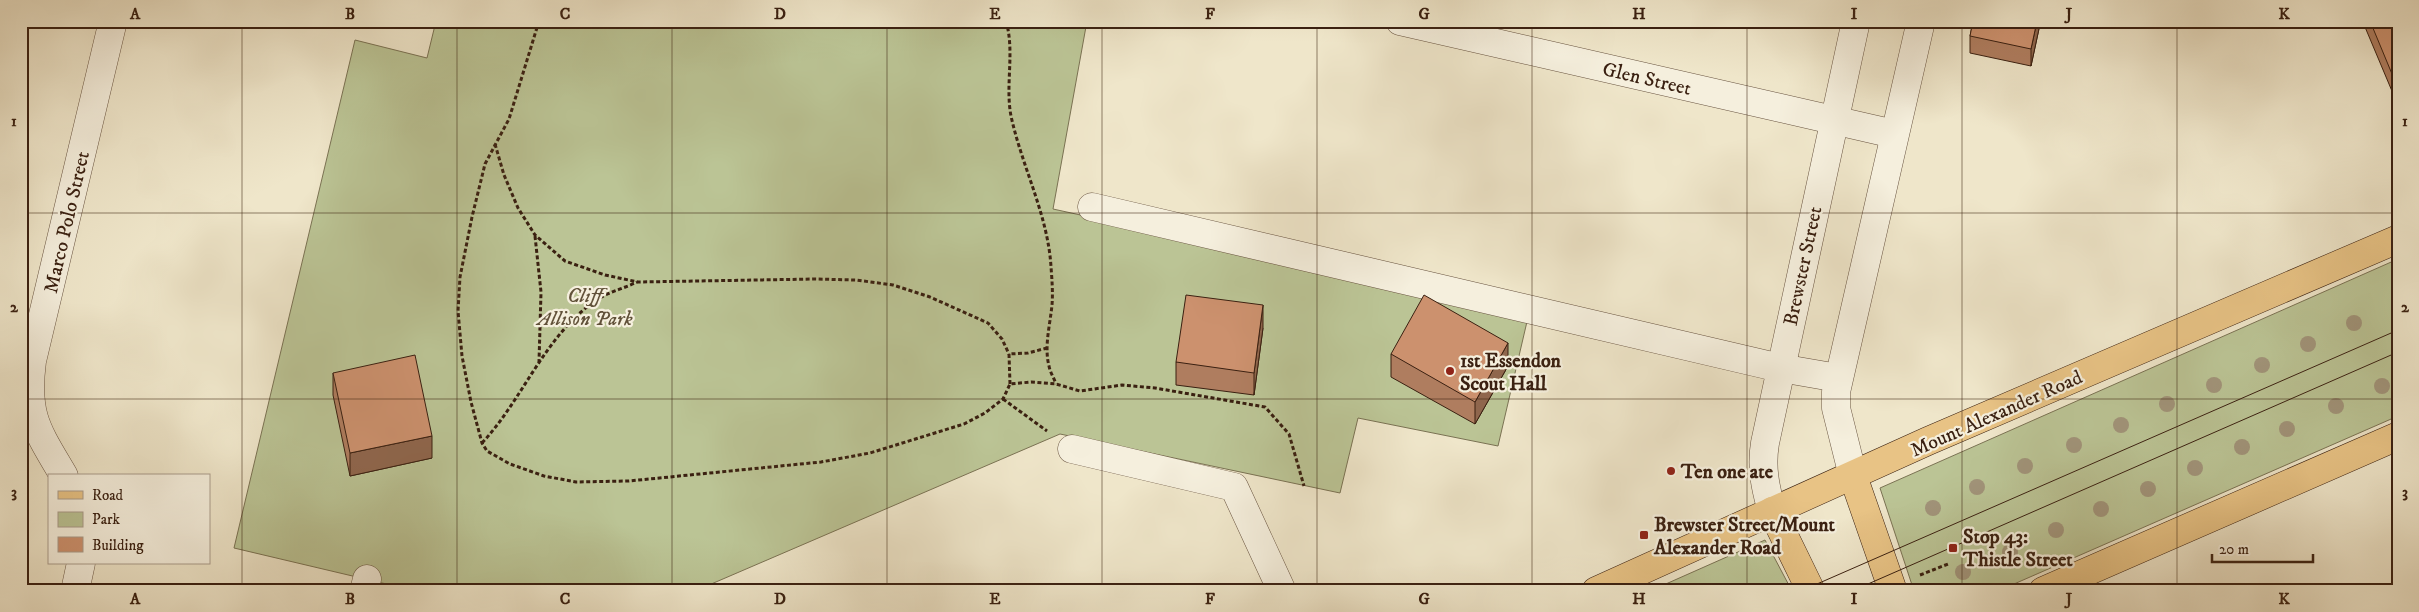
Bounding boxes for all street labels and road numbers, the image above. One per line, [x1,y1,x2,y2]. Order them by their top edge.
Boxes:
street label: Glen Street [1600,57,1693,102]
street label: Marco Polo Street [39,149,96,296]
street label: Brewster Street [1779,204,1828,328]
street label: Mount Alexander Road [1907,365,2086,464]

